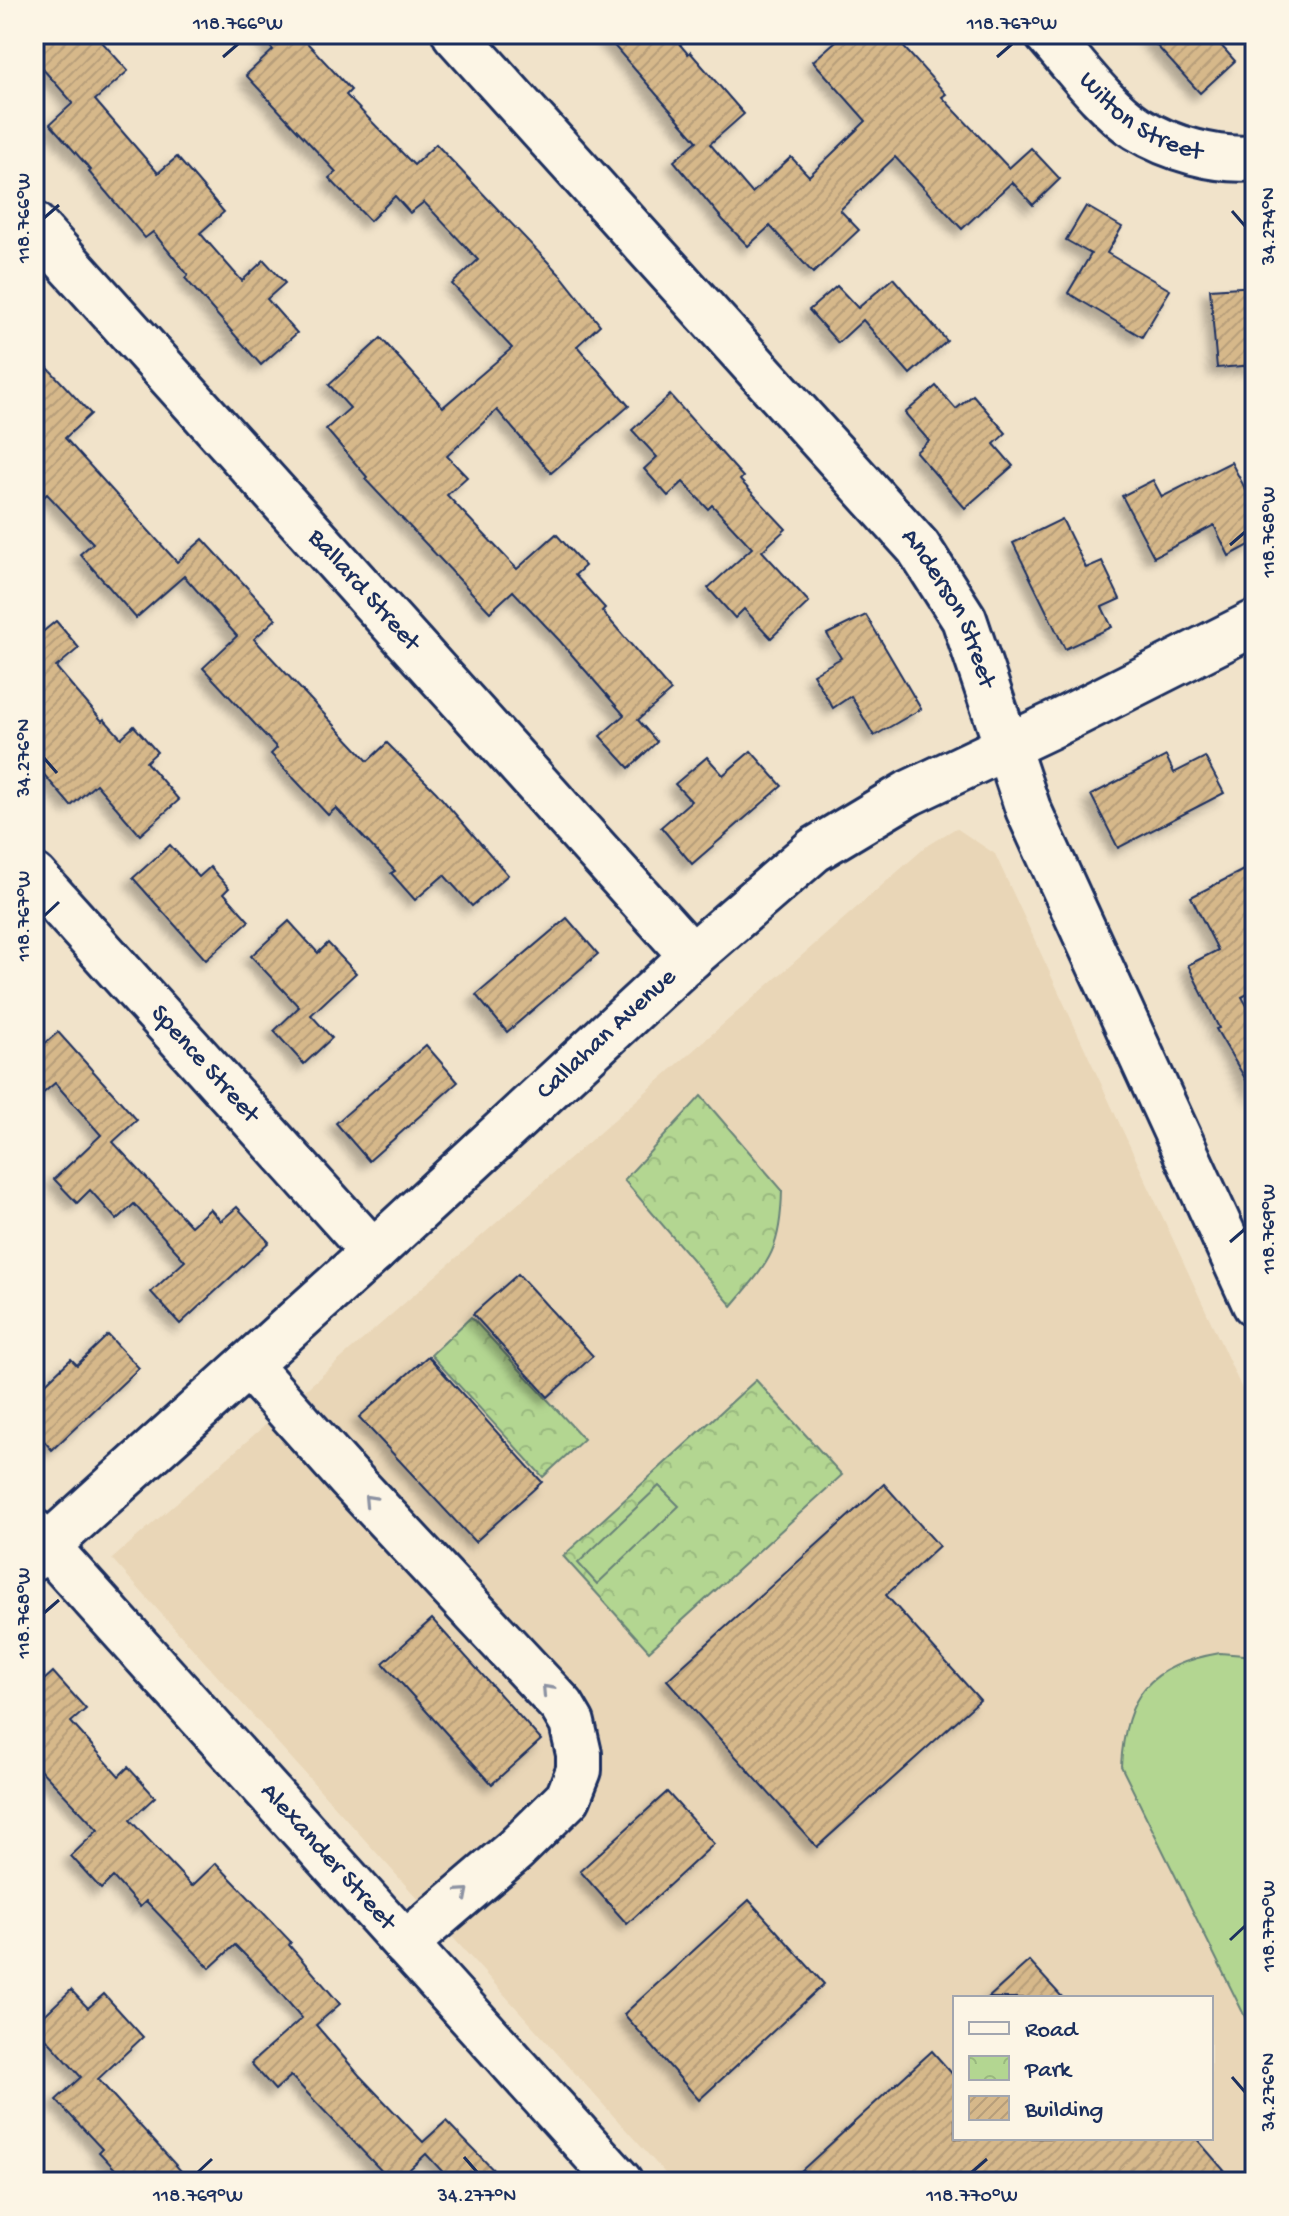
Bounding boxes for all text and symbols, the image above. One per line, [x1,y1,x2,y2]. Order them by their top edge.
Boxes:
text: 118.766°W [192,14,283,37]
text: 118.767°W [966,14,1057,37]
street label: Wilton Street [1071,66,1208,170]
text: 118.766°W [14,173,37,264]
text: 34.274°N [1259,187,1282,266]
text: 118.768°W [1259,487,1282,578]
street label: Ballard Street [300,522,428,660]
street label: Anderson Street [894,522,1002,694]
text: 34.276°N [14,719,37,798]
text: 118.767°W [14,871,37,962]
street label: Callahan Avenue [531,962,684,1107]
street label: Spence Street [143,999,267,1132]
text: 118.769°W [1259,1184,1282,1275]
one-way arrow [364,1495,379,1509]
text: 118.768°W [14,1568,37,1659]
one-way arrow [541,1685,556,1699]
street label: Alexander Street [253,1777,403,1939]
text: 118.770°W [1259,1880,1282,1973]
one-way arrow [455,1888,470,1903]
legend [953,1996,1213,2140]
text: Road [1025,2017,1079,2046]
text: 34.276°N [1259,2053,1282,2132]
text: Park [1024,2057,1073,2086]
text: Building [1024,2097,1103,2126]
text: 118.769°W [152,2186,243,2209]
text: 34.277°N [437,2186,516,2209]
text: 118.770°W [925,2186,1018,2209]

